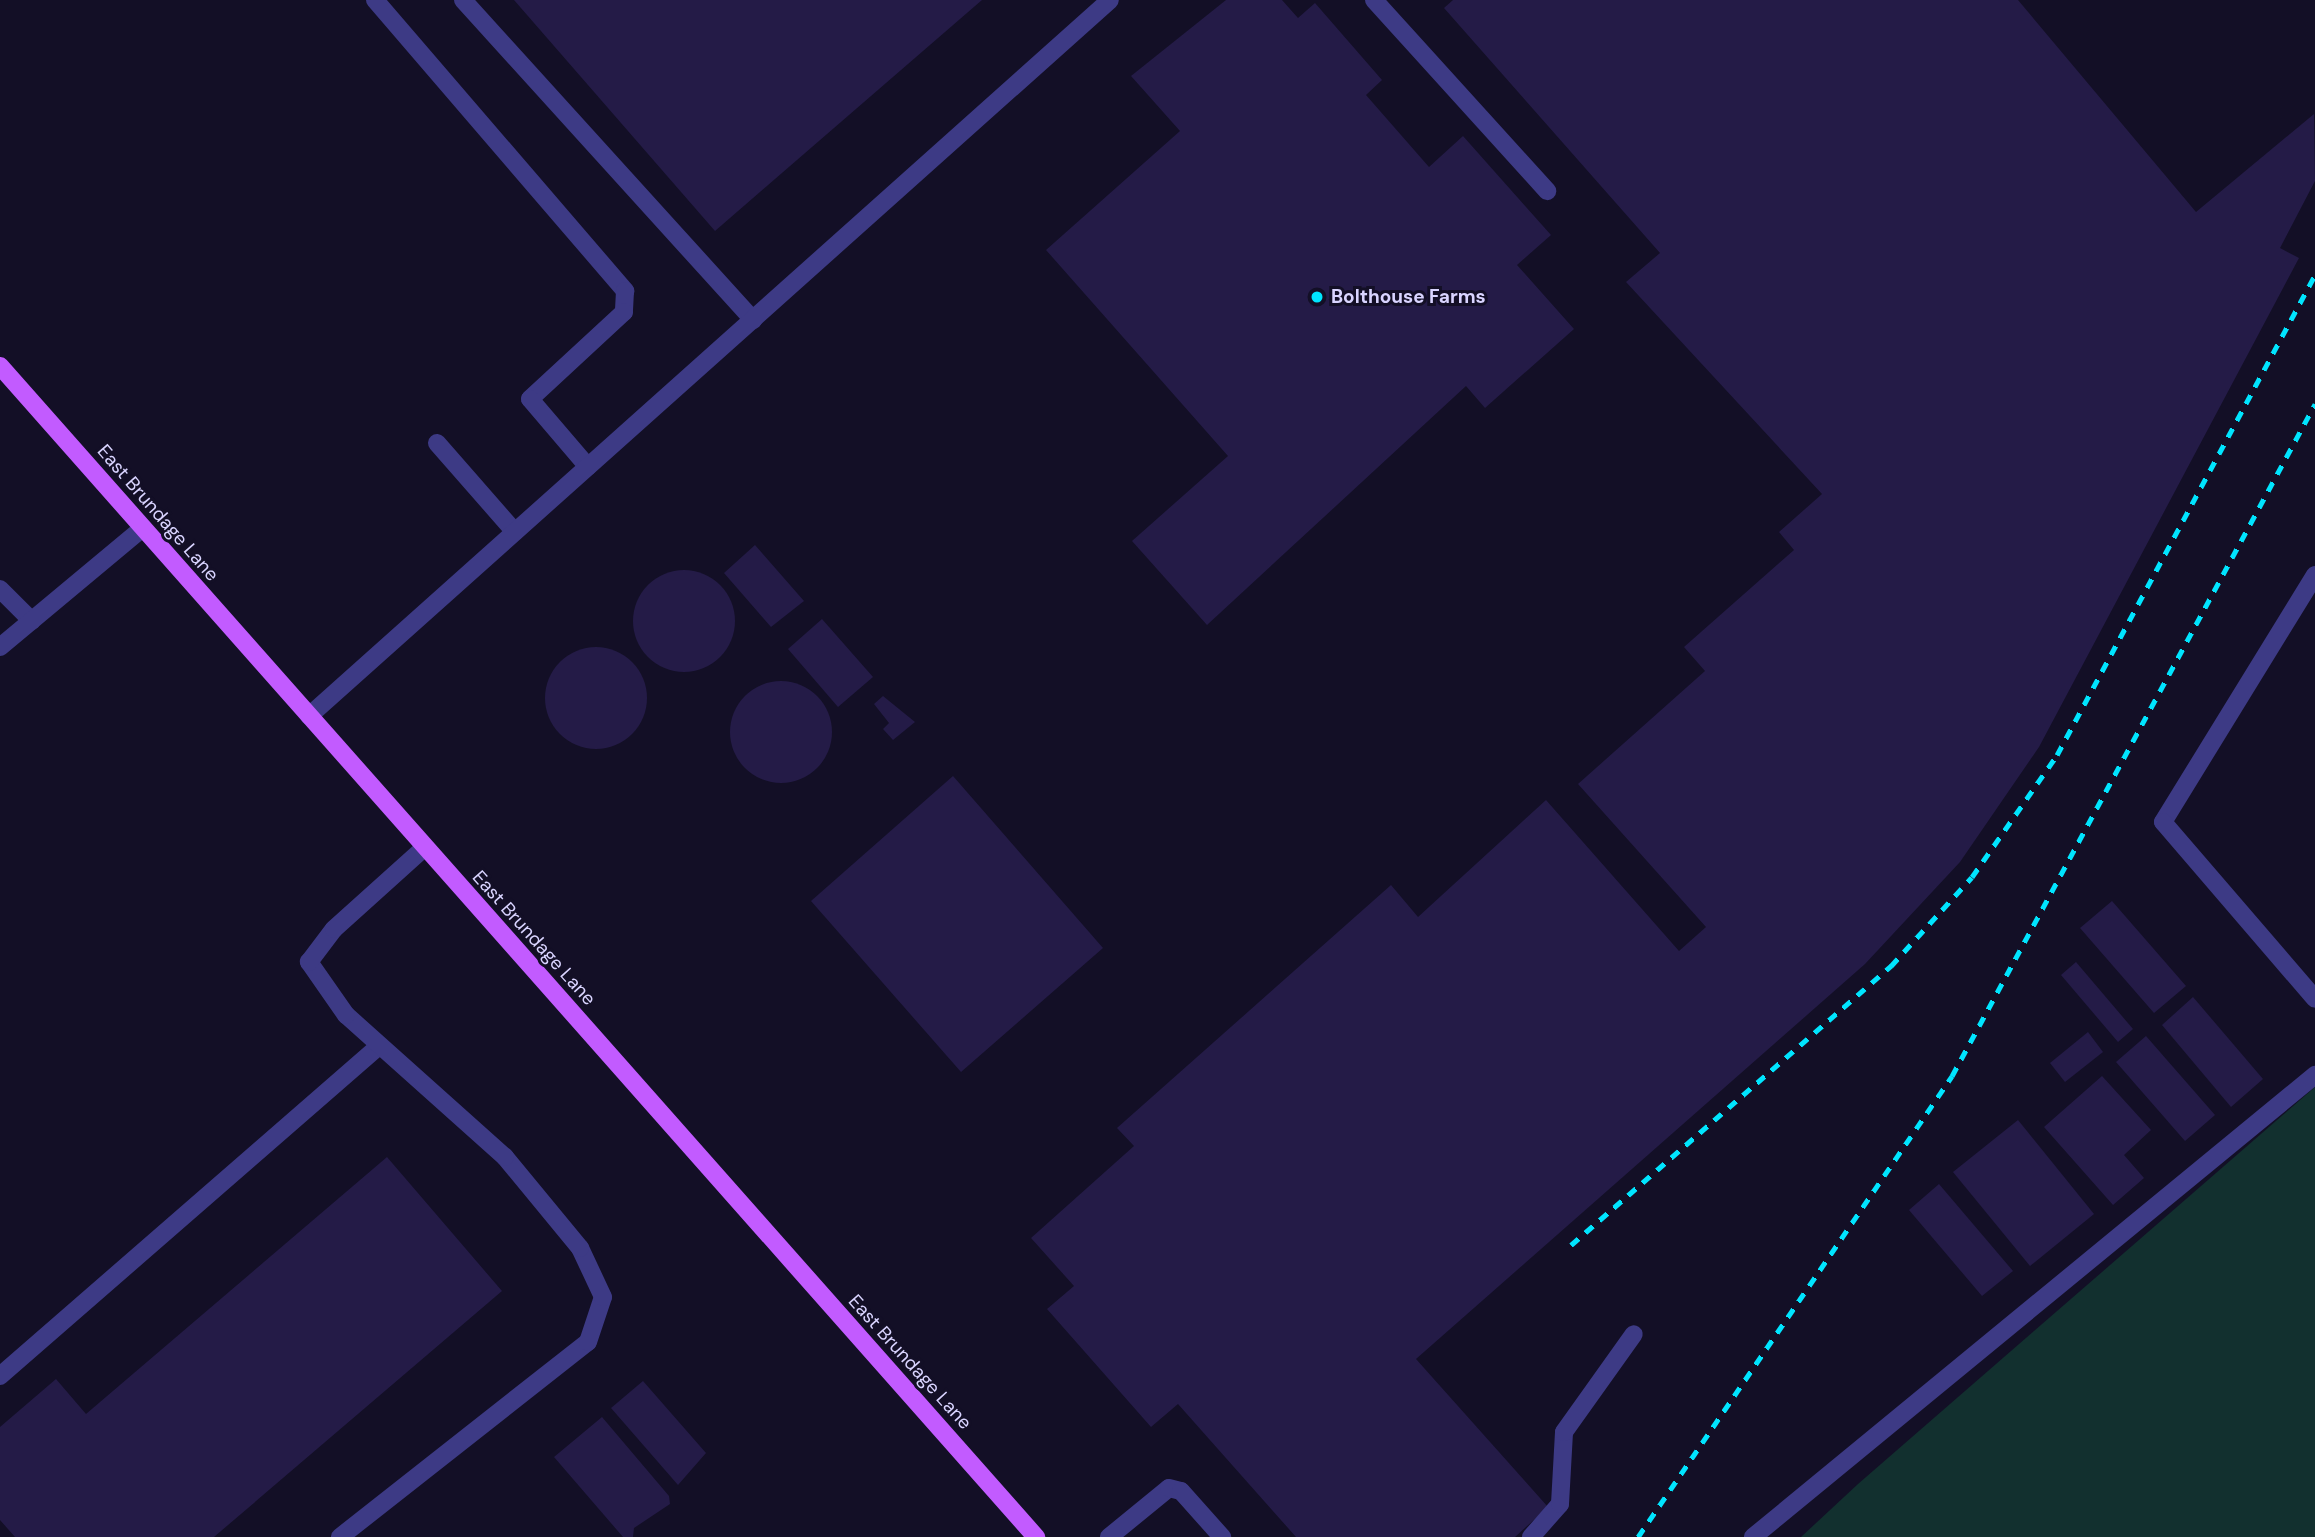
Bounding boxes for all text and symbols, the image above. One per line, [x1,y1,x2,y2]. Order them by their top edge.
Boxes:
place label: Bolthouse Farms [1331,286,1486,308]
marker: Bolthouse Farms [1309,289,1325,305]
street label: East Brundage Lane [93,440,223,586]
street label: East Brundage Lane [468,866,600,1010]
street label: East Brundage Lane [844,1290,976,1434]

